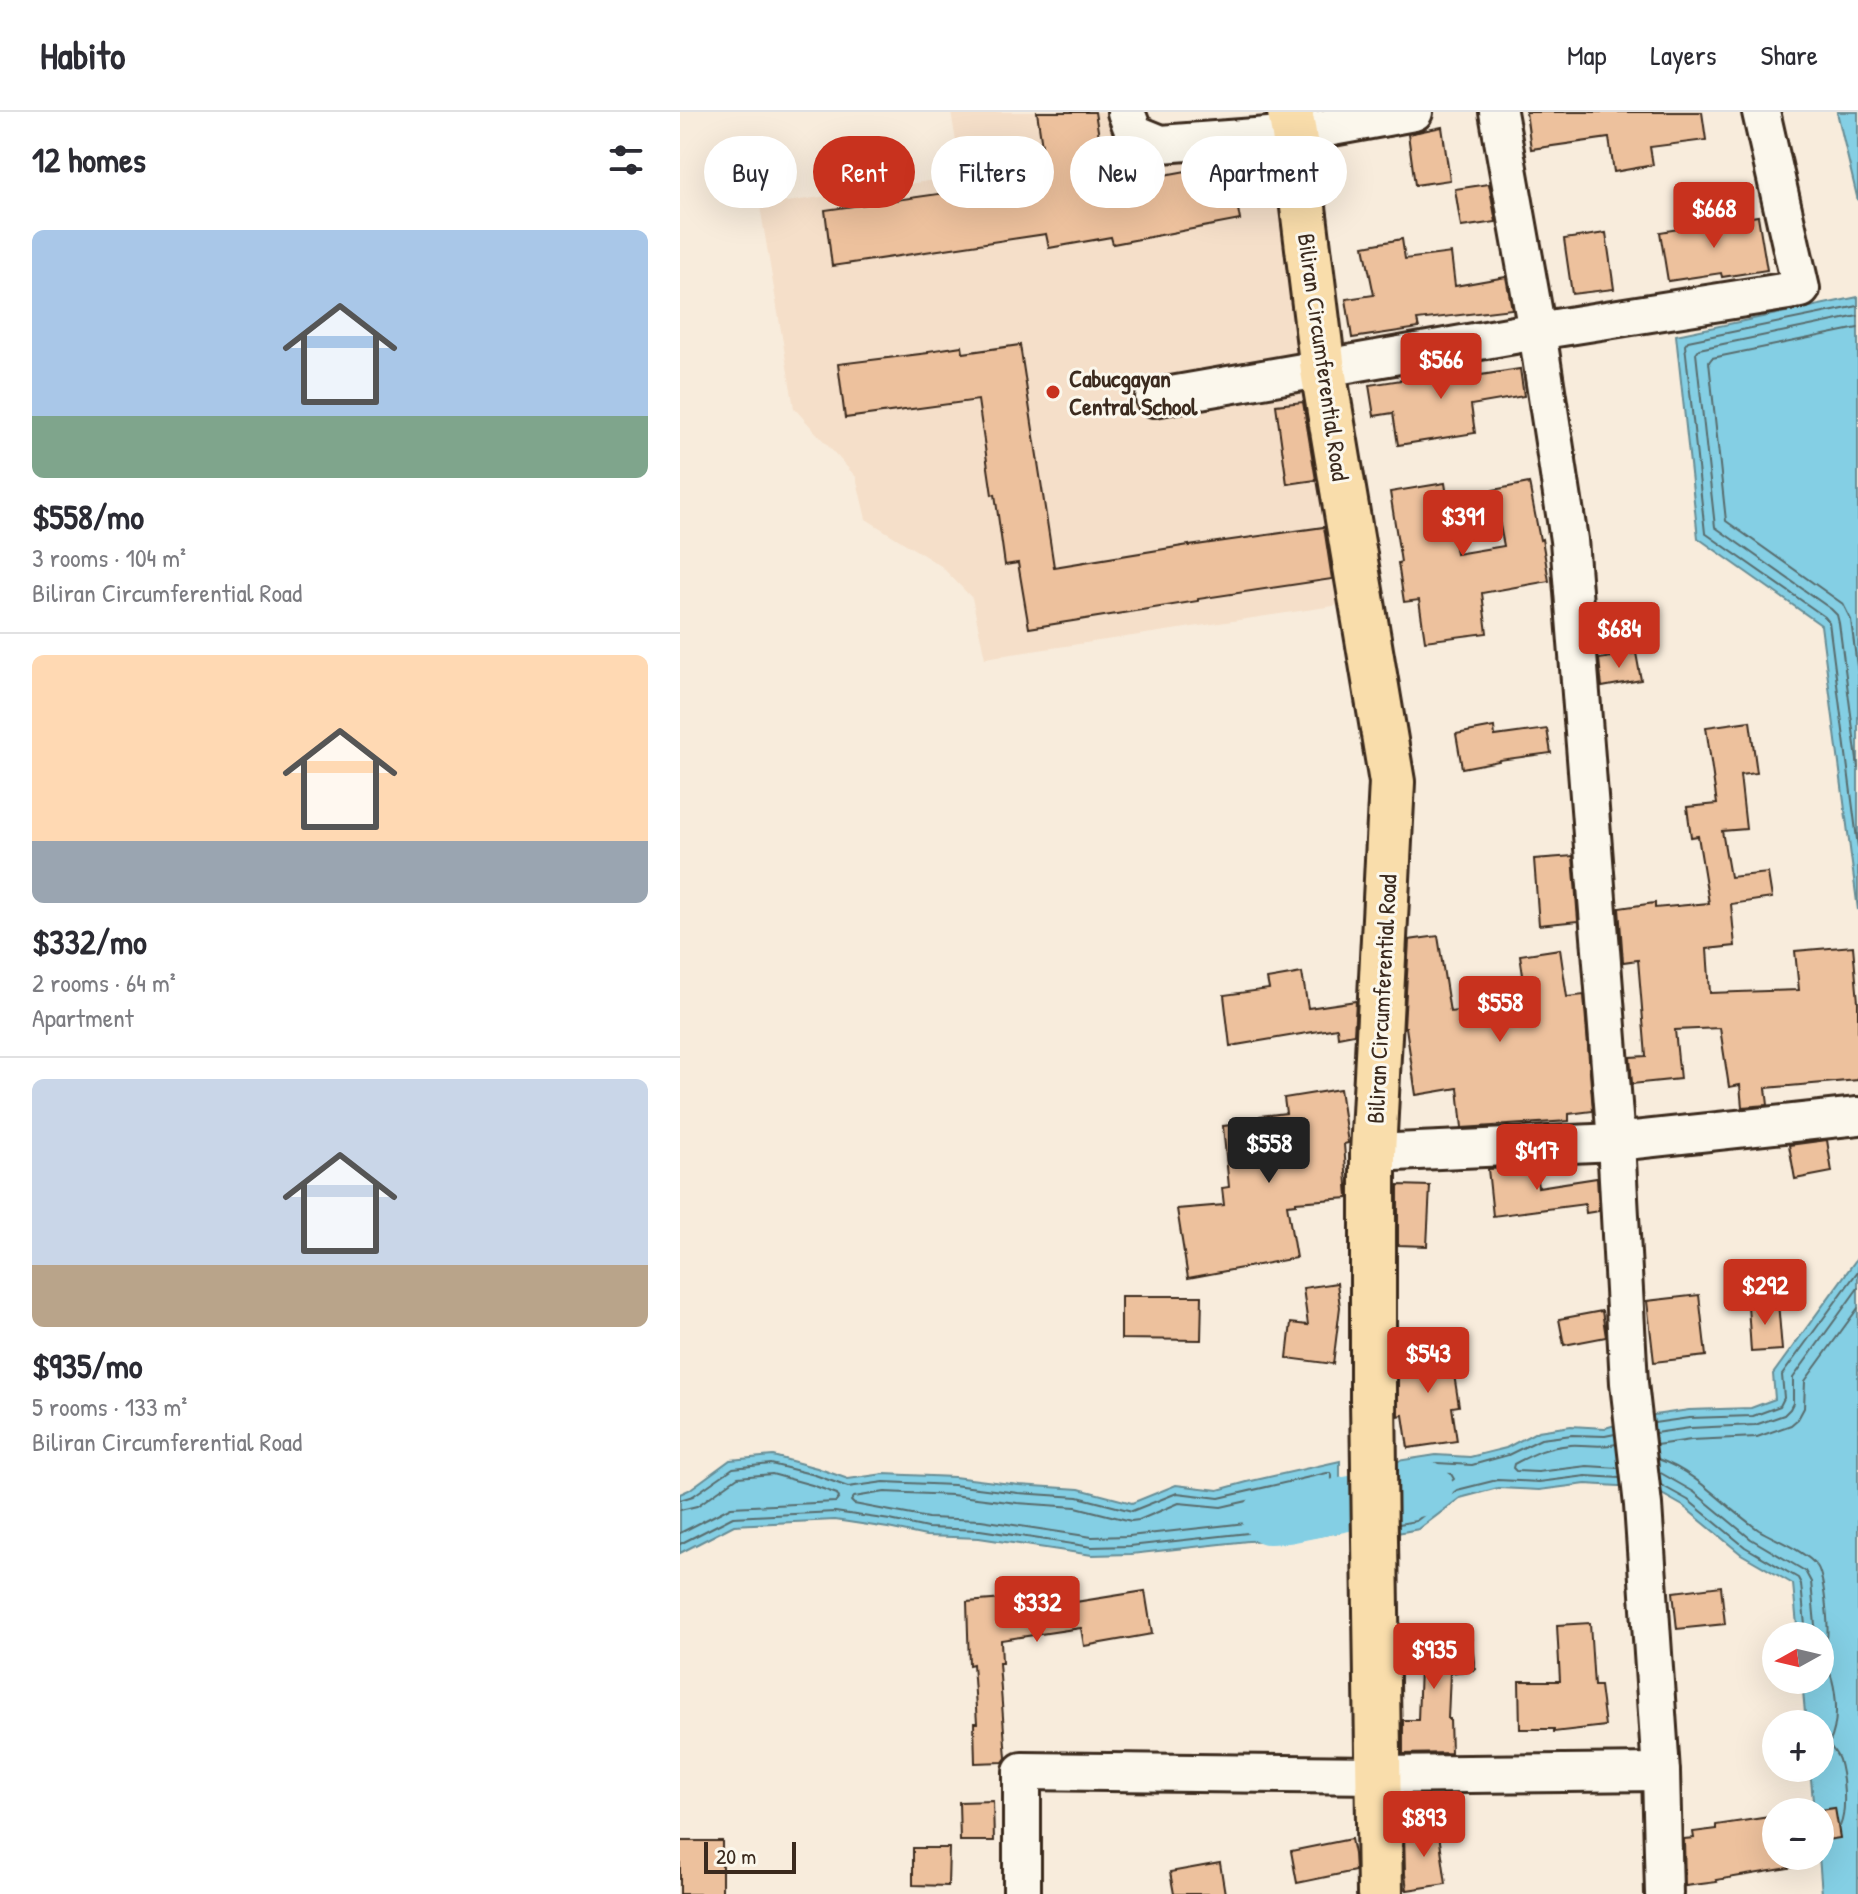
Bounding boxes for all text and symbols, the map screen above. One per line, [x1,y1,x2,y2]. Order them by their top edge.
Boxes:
text: Habito [40,29,125,81]
text: Map [1567,36,1607,74]
text: Layers [1651,36,1716,74]
text: Share [1760,36,1818,74]
chip: Buy [704,136,797,208]
chip: Rent [813,136,915,208]
chip: Filters [931,136,1054,208]
chip: New [1070,136,1165,208]
chip: Apartment [1181,136,1347,208]
text: 12 homes [32,137,146,183]
icon: filters [604,138,648,182]
pin: $668 [1667,182,1761,250]
text: $668 [1691,190,1737,225]
street label: Biliran Circumferential Road [1291,231,1357,483]
icon: home [268,282,412,426]
pin: $566 [1394,333,1488,401]
text: $566 [1419,341,1463,376]
place label: Cabucgayan Central School [1069,362,1198,422]
marker: Cabucgayan Central School [1044,383,1062,401]
pin: $391 [1416,490,1510,558]
text: $558/mo [32,494,144,540]
text: $391 [1441,498,1485,533]
text: 3 rooms · 104 m² [32,540,186,575]
text: Biliran Circumferential Road [32,575,302,610]
pin: $684 [1572,602,1666,670]
text: $684 [1597,610,1641,645]
icon: home [268,707,412,851]
street label: Biliran Circumferential Road [1358,874,1404,1124]
text: $332/mo [32,919,147,965]
text: 2 rooms · 64 m² [32,965,176,1000]
pin: $558 [1453,976,1547,1044]
text: $558 [1477,984,1523,1019]
text: Apartment [32,1000,134,1035]
pin: $558 [1222,1117,1316,1185]
pin: $417 [1490,1124,1584,1192]
text: $558 [1246,1125,1292,1160]
icon: home [268,1131,412,1275]
text: $417 [1514,1132,1560,1167]
pin: $292 [1718,1259,1812,1327]
text: $292 [1741,1267,1789,1302]
pin: $543 [1381,1327,1475,1395]
text: $543 [1405,1335,1451,1370]
text: $935/mo [32,1343,143,1389]
text: 5 rooms · 133 m² [32,1389,187,1424]
text: Biliran Circumferential Road [32,1424,302,1459]
pin: $332 [990,1576,1084,1644]
text: $332 [1013,1584,1061,1619]
north arrow [1762,1622,1834,1694]
map controls [1762,1622,1834,1870]
pin: $935 [1387,1623,1481,1691]
text: $935 [1411,1631,1457,1666]
button: + [1762,1710,1834,1782]
pin: $893 [1377,1791,1471,1859]
button: − [1762,1798,1834,1870]
text: $893 [1401,1799,1447,1834]
scale bar [704,1838,796,1874]
text: 20 m [716,1841,756,1871]

